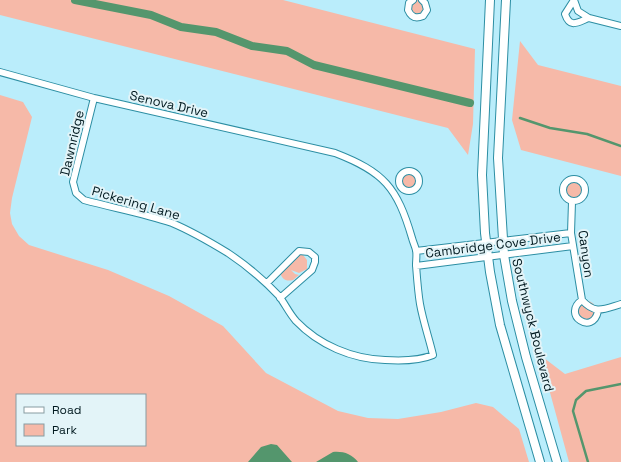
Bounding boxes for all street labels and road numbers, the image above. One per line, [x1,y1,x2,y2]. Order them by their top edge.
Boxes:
street label: Senova Drive [128,87,210,121]
street label: Dawnridge [56,109,88,177]
street label: Pickering Lane [90,182,182,224]
street label: Cambridge Cove Drive [424,228,562,262]
street label: Canyon [574,229,598,279]
street label: Southwyck Boulevard [508,257,558,393]

